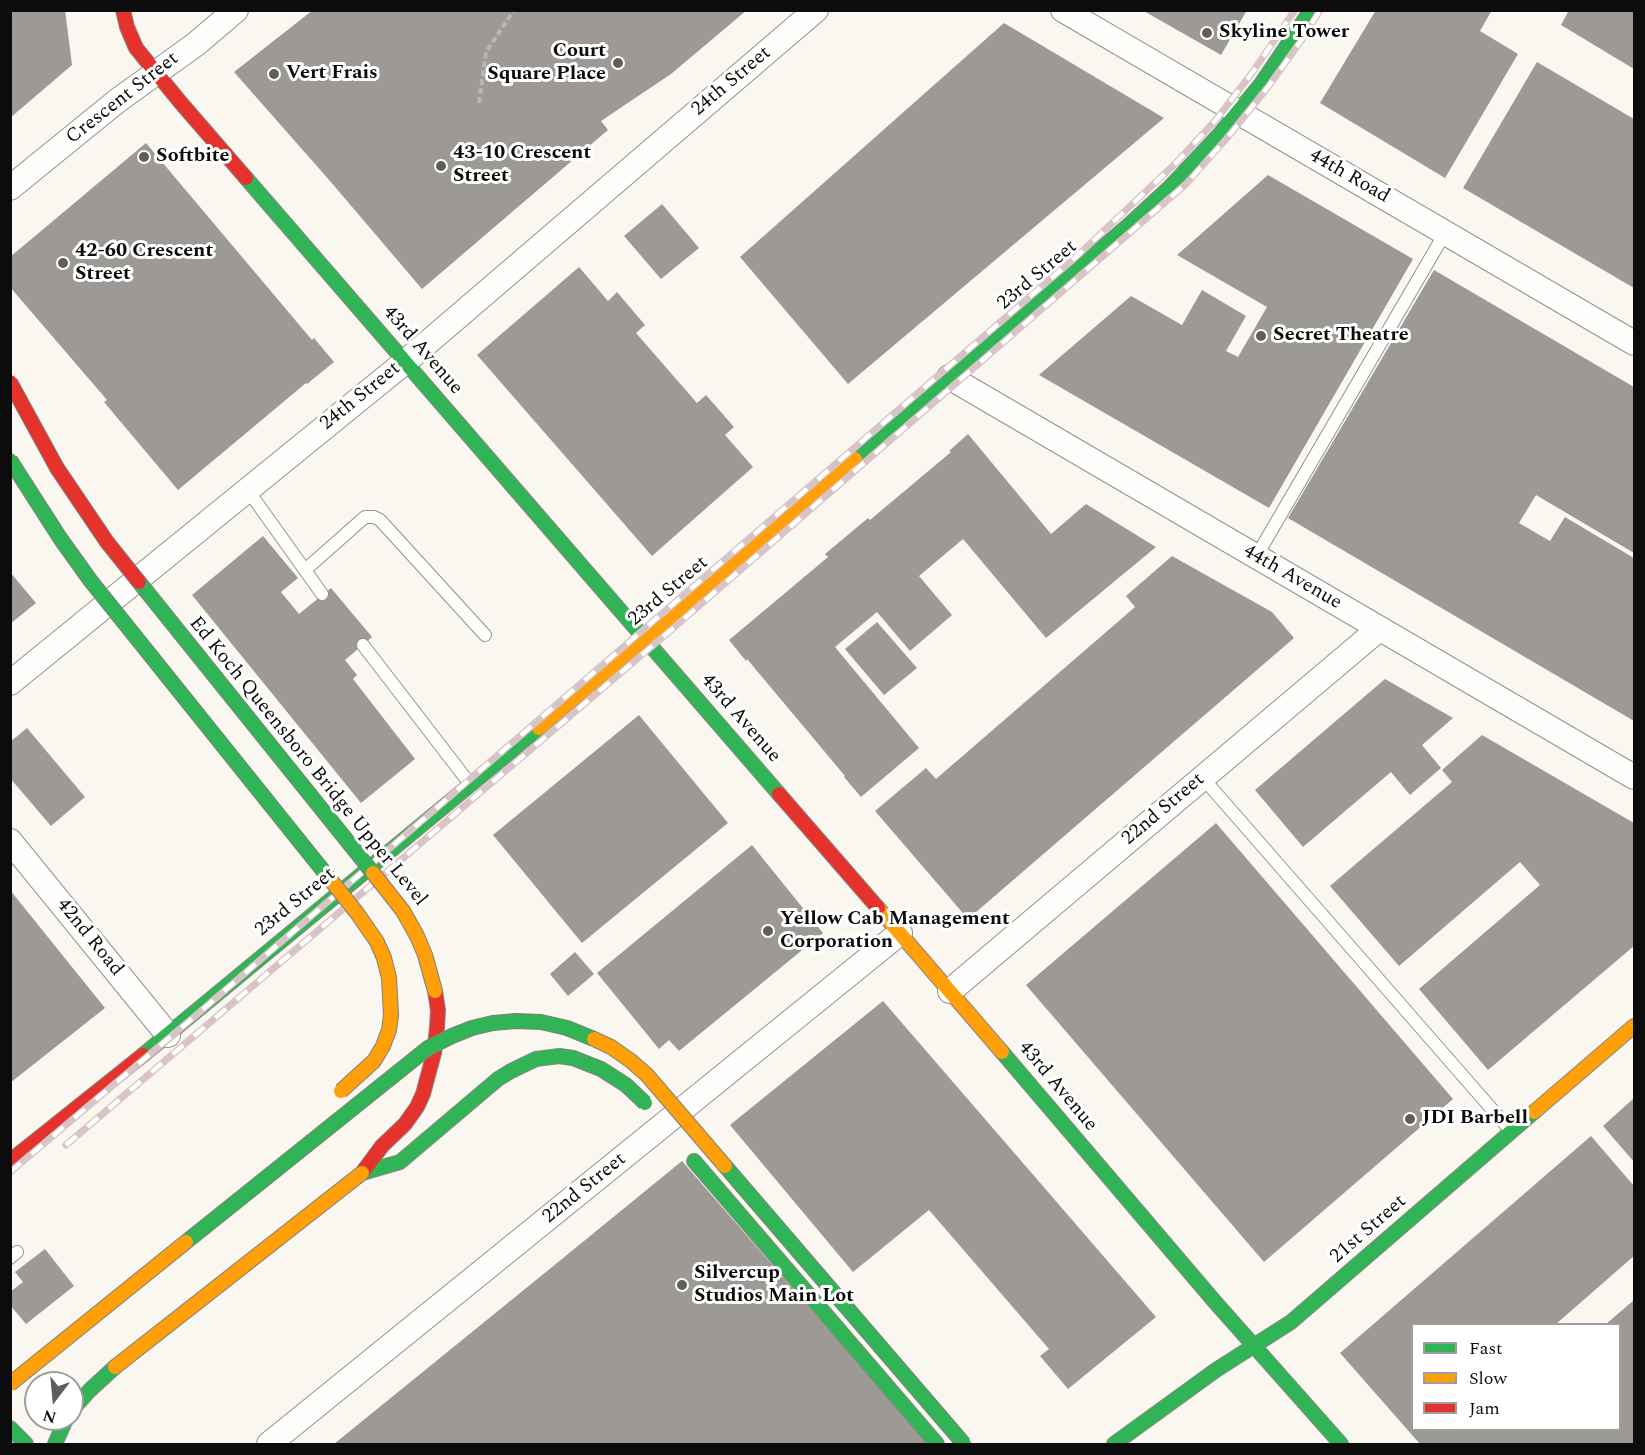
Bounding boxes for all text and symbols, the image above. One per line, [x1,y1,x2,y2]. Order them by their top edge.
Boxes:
place label: Skyline Tower [1219,21,1349,45]
marker: Skyline Tower [1200,26,1214,40]
place label: Court Square Place [487,40,606,87]
street label: 24th Street [687,42,777,122]
street label: Crescent Street [62,48,184,150]
marker: Court Square Place [611,56,625,70]
place label: Vert Frais [286,62,378,86]
marker: Vert Frais [267,67,281,81]
place label: 43-10 Crescent Street [453,142,591,189]
street label: 44th Road [1305,144,1393,210]
place label: Softbite [156,145,229,169]
marker: Softbite [137,150,151,164]
marker: 43-10 Crescent Street [434,159,448,173]
street label: 23rd Street [993,236,1083,316]
place label: 42-60 Crescent Street [75,240,213,287]
marker: 42-60 Crescent Street [56,256,70,270]
street label: 43rd Avenue [377,302,467,400]
place label: Secret Theatre [1273,324,1409,348]
marker: Secret Theatre [1254,329,1268,343]
street label: 24th Street [316,357,406,437]
street label: 44th Avenue [1238,540,1346,616]
street label: 23rd Street [624,552,714,632]
street label: Ed Koch Queensboro Bridge Upper Level [183,612,431,912]
street label: 43rd Avenue [695,670,785,768]
street label: 22nd Street [1118,769,1210,851]
street label: 23rd Street [251,863,341,943]
street label: 42nd Road [50,894,128,982]
place label: Yellow Cab Management Corporation [780,908,1010,955]
marker: Yellow Cab Management Corporation [761,924,775,938]
street label: 43rd Avenue [1012,1037,1102,1137]
place label: JDI Barbell [1422,1107,1528,1131]
marker: JDI Barbell [1403,1112,1417,1126]
street label: 22nd Street [538,1148,632,1230]
street label: 21st Street [1326,1190,1412,1270]
place label: Silvercup Studios Main Lot [694,1262,854,1309]
marker: Silvercup Studios Main Lot [675,1278,689,1292]
legend [1411,1323,1621,1431]
text: Fast [1469,1335,1502,1362]
text: Slow [1469,1365,1507,1392]
north arrow [24,1371,84,1431]
text: Jam [1469,1395,1500,1422]
text: N [40,1403,59,1430]

